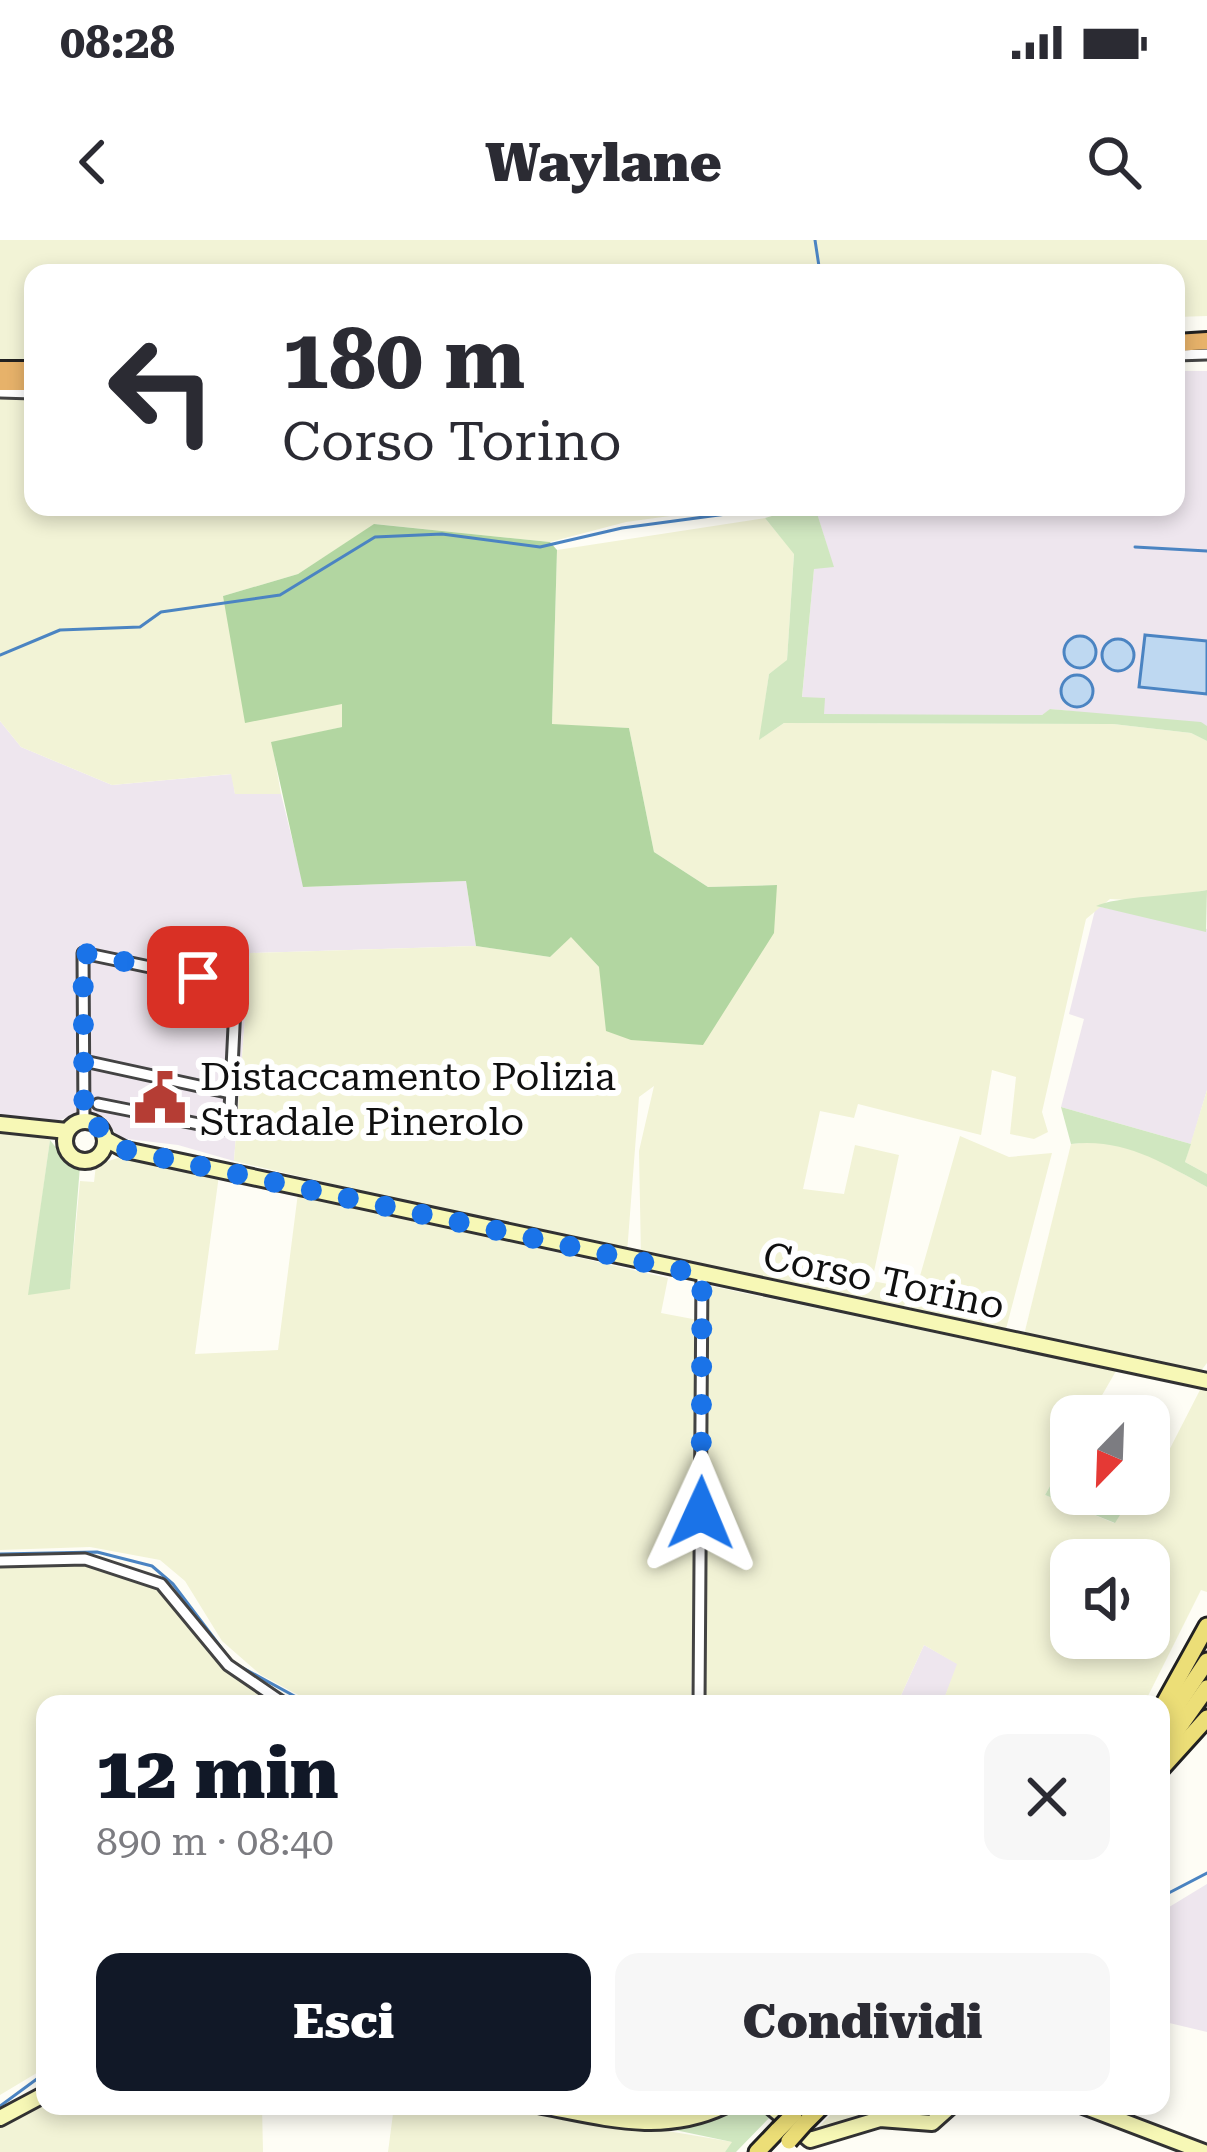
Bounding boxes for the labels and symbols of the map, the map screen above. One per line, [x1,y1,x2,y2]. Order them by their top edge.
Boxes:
pin [147,926,249,1028]
place label: Distaccamento Polizia Stradale Pinerolo [200,1054,616,1145]
public building icon: Distaccamento Polizia Stradale Pinerolo [131,1069,189,1127]
street label: Corso Torino [759,1233,1009,1329]
north arrow [1050,1395,1170,1515]
position arrow [638,1450,764,1576]

